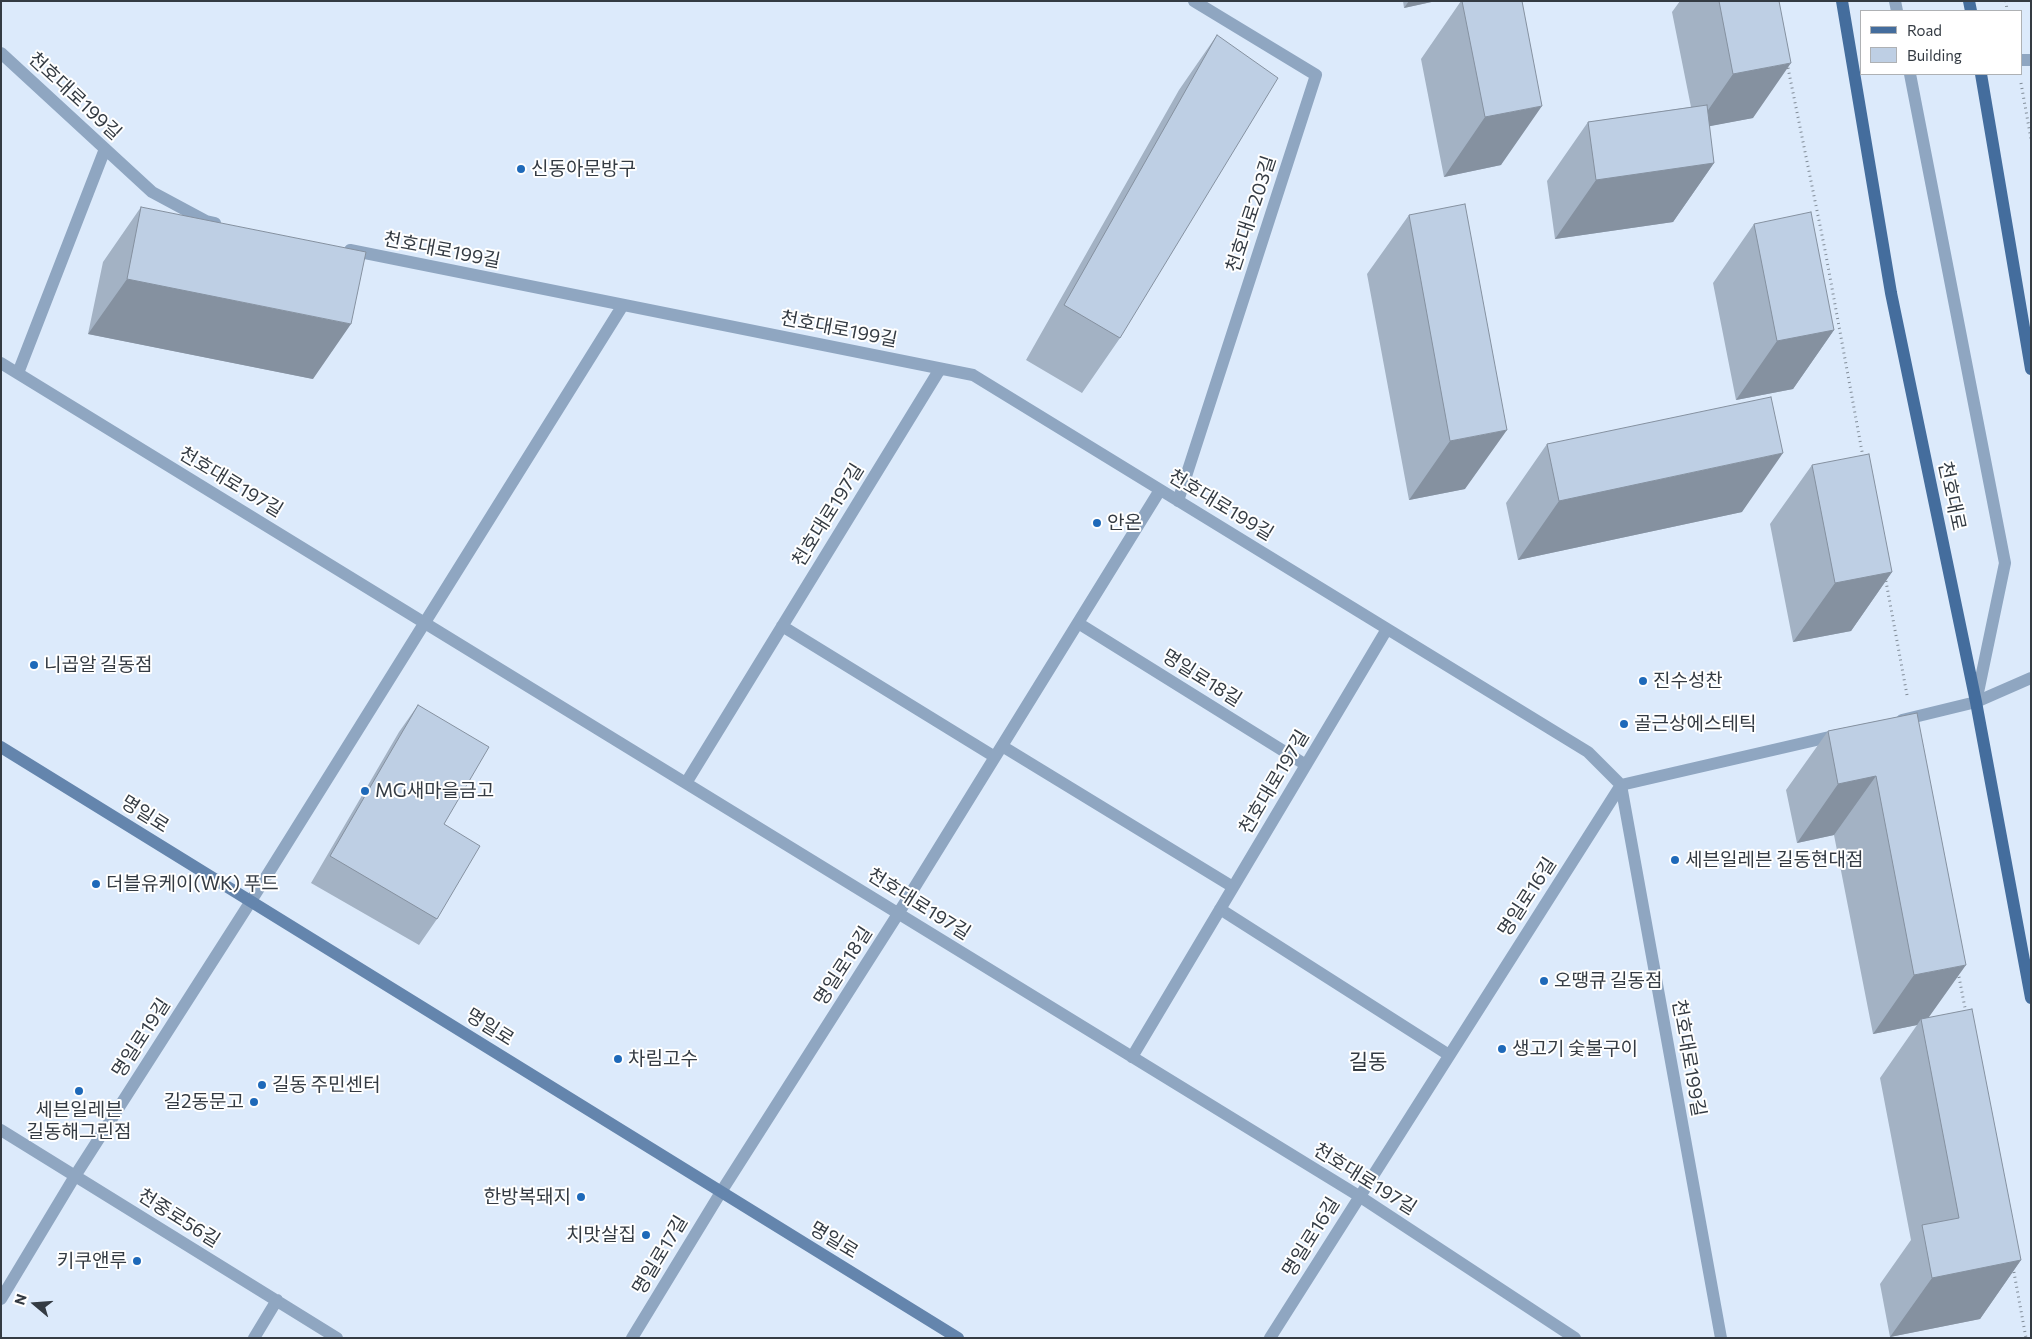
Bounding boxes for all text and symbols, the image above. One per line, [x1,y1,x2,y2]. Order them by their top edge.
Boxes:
legend [1860,10,2022,75]
text: Road [1907,21,1942,39]
text: Building [1907,46,1962,64]
street label: 천호대로199길 [24,47,126,145]
street label: 천호대로203길 [1221,153,1281,275]
place label: 신동아문방구 [531,158,636,180]
marker: 신동아문방구 [515,163,527,175]
street label: 천호대로199길 [382,227,502,273]
street label: 천호대로199길 [779,306,899,352]
street label: 천호대로197길 [175,442,287,522]
street label: 천호대로197길 [787,459,869,571]
street label: 천호대로 [1934,459,1970,533]
street label: 천호대로199길 [1164,465,1278,545]
place label: 안온 [1107,512,1142,534]
marker: 안온 [1091,517,1103,529]
street label: 명일로18길 [1158,645,1246,711]
place label: 니곱알 길동점 [44,654,153,676]
marker: 니곱알 길동점 [28,659,40,671]
place label: 진수성찬 [1653,670,1723,692]
marker: 진수성찬 [1637,675,1649,687]
place label: 골근상에스테틱 [1634,713,1756,735]
marker: 골근상에스테틱 [1618,718,1630,730]
street label: 천호대로197길 [1234,726,1314,838]
place label: MG새마을금고 [375,780,494,802]
marker: MG새마을금고 [359,785,371,797]
street label: 명일로 [117,790,173,838]
place label: 세븐일레븐 길동현대점 [1685,849,1863,871]
street label: 명일로16길 [1493,853,1561,941]
marker: 세븐일레븐 길동현대점 [1669,854,1681,866]
street label: 천호대로197길 [863,863,975,945]
place label: 더블유케이(WK) 푸드 [106,873,279,895]
marker: 더블유케이(WK) 푸드 [90,878,102,890]
street label: 명일로18길 [809,922,877,1010]
place label: 오땡큐 길동점 [1554,970,1663,992]
marker: 오땡큐 길동점 [1538,975,1550,987]
street label: 명일로19길 [107,994,175,1082]
street label: 천호대로199길 [1667,998,1711,1118]
street label: 명일로 [462,1003,518,1051]
place label: 생고기 숯불구이 [1512,1038,1638,1060]
marker: 생고기 숯불구이 [1496,1043,1508,1055]
place label: 차림고수 [628,1048,698,1070]
district label: 길동 [1349,1049,1387,1075]
marker: 차림고수 [612,1053,624,1065]
place label: 길동 주민센터 [272,1074,381,1096]
marker: 길동 주민센터 [256,1079,268,1091]
marker: 세븐일레븐 길동해그린점 [73,1085,85,1097]
place label: 길2동문고 [164,1091,244,1113]
marker: 길2동문고 [248,1096,260,1108]
place label: 세븐일레븐 길동해그린점 [27,1099,131,1143]
street label: 천호대로197길 [1309,1138,1421,1220]
street label: 천중로56길 [134,1184,224,1252]
place label: 한방복돼지 [484,1186,571,1208]
marker: 한방복돼지 [575,1191,587,1203]
street label: 명일로16길 [1278,1193,1344,1281]
street label: 명일로17길 [628,1211,692,1299]
street label: 명일로 [806,1217,862,1263]
place label: 치맛살집 [566,1224,636,1246]
marker: 치맛살집 [640,1229,652,1241]
place label: 키쿠앤루 [57,1250,127,1272]
marker: 키쿠앤루 [131,1255,143,1267]
north arrow [10,1279,60,1329]
text: N [11,1292,30,1307]

